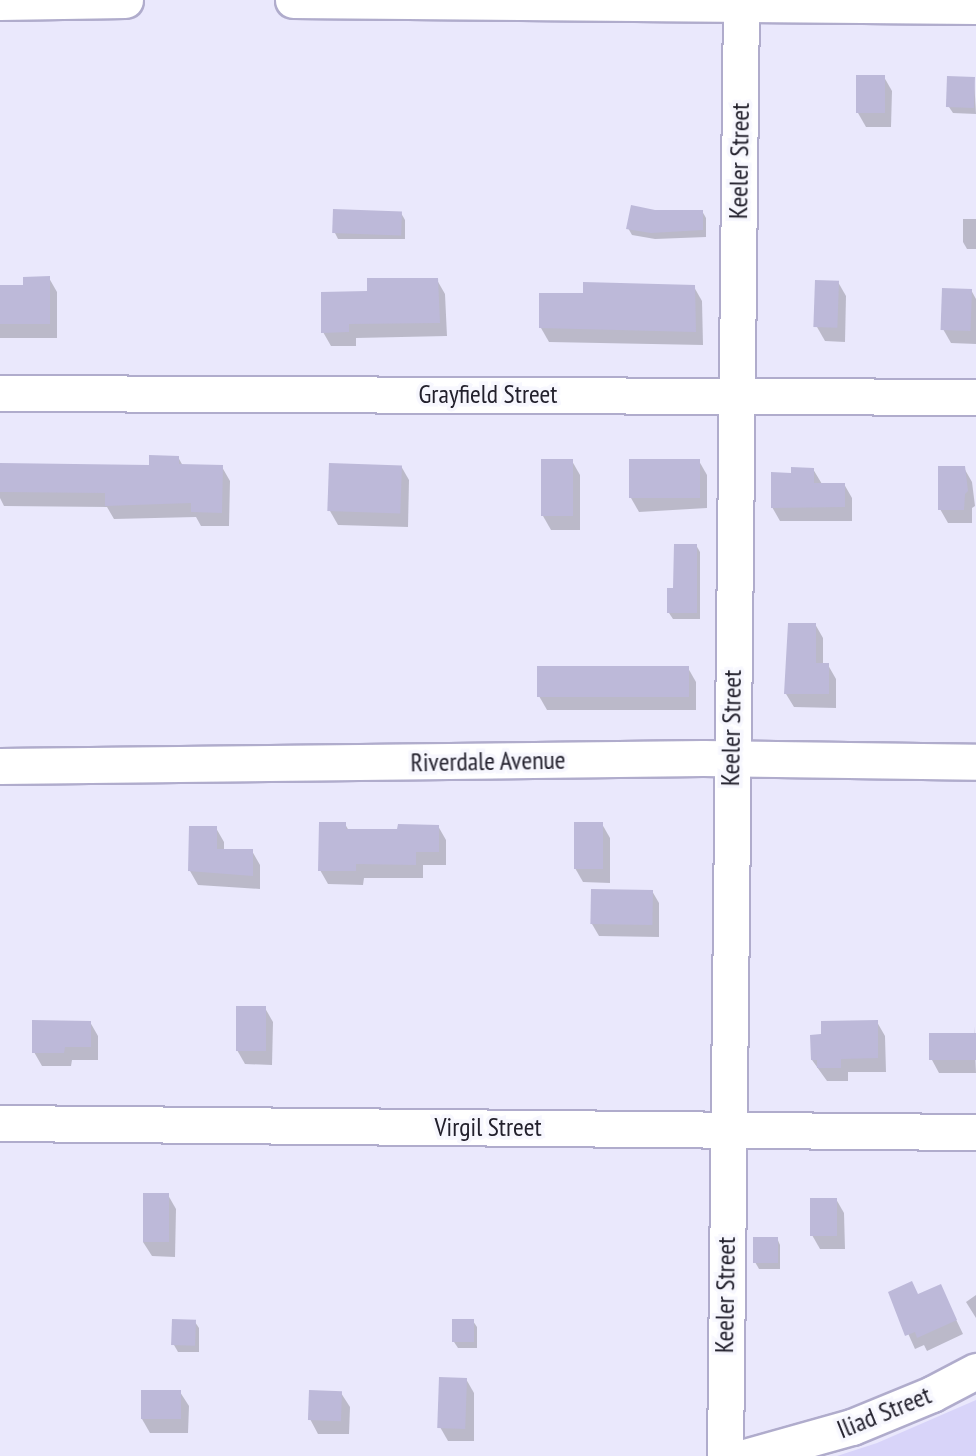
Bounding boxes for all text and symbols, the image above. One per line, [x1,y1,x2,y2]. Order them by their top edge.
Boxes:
street label: Keeler Street [722,103,756,219]
street label: Grayfield Street [419,378,557,410]
street label: Keeler Street [714,670,748,786]
street label: Riverdale Avenue [410,744,566,778]
street label: Virgil Street [434,1111,542,1143]
street label: Keeler Street [708,1237,742,1353]
street label: Iliad Street [832,1379,936,1445]

